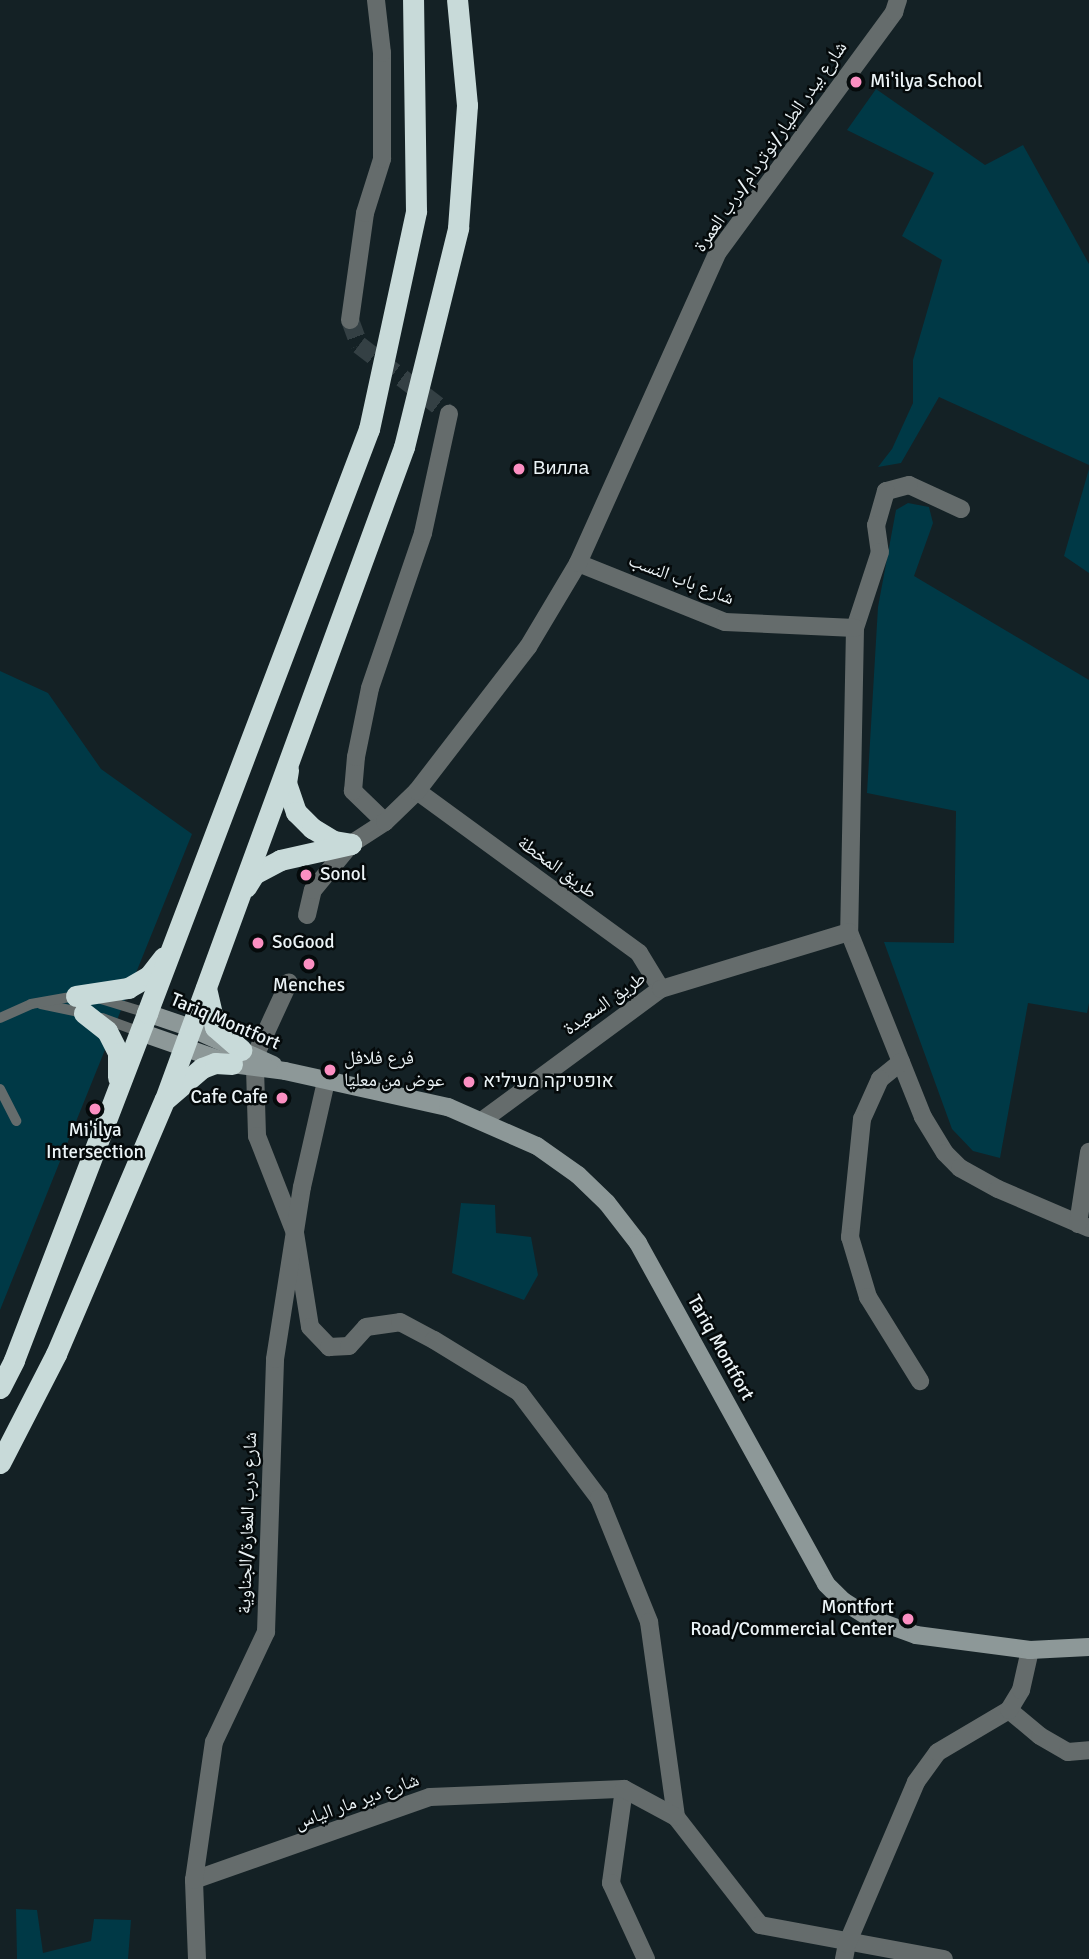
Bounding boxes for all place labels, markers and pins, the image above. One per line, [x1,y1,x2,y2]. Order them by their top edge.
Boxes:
place label: Mi'ilya School [870,71,983,93]
marker: Mi'ilya School [848,74,864,90]
place label: Вилла [533,458,589,480]
marker: Вилла [511,461,527,477]
place label: Sonol [320,864,366,886]
marker: Sonol [298,867,314,883]
place label: SoGood [272,932,334,954]
marker: SoGood [250,935,266,951]
marker: Menches [301,956,317,972]
place label: Menches [273,975,345,997]
place label: فرع فلافل عوض من معليا [344,1048,444,1092]
marker: فرع فلافل عوض من معليا [322,1062,338,1078]
place label: אופטיקה מעיליא [483,1071,614,1093]
marker: אופטיקה מעיליא [461,1074,477,1090]
place label: Cafe Cafe [190,1087,268,1109]
marker: Cafe Cafe [274,1090,290,1106]
marker: Mi'ilya Intersection [87,1101,103,1117]
place label: Mi'ilya Intersection [46,1120,144,1164]
place label: Montfort Road/Commercial Center [690,1597,894,1641]
marker: Montfort Road/Commercial Center [900,1611,916,1627]

